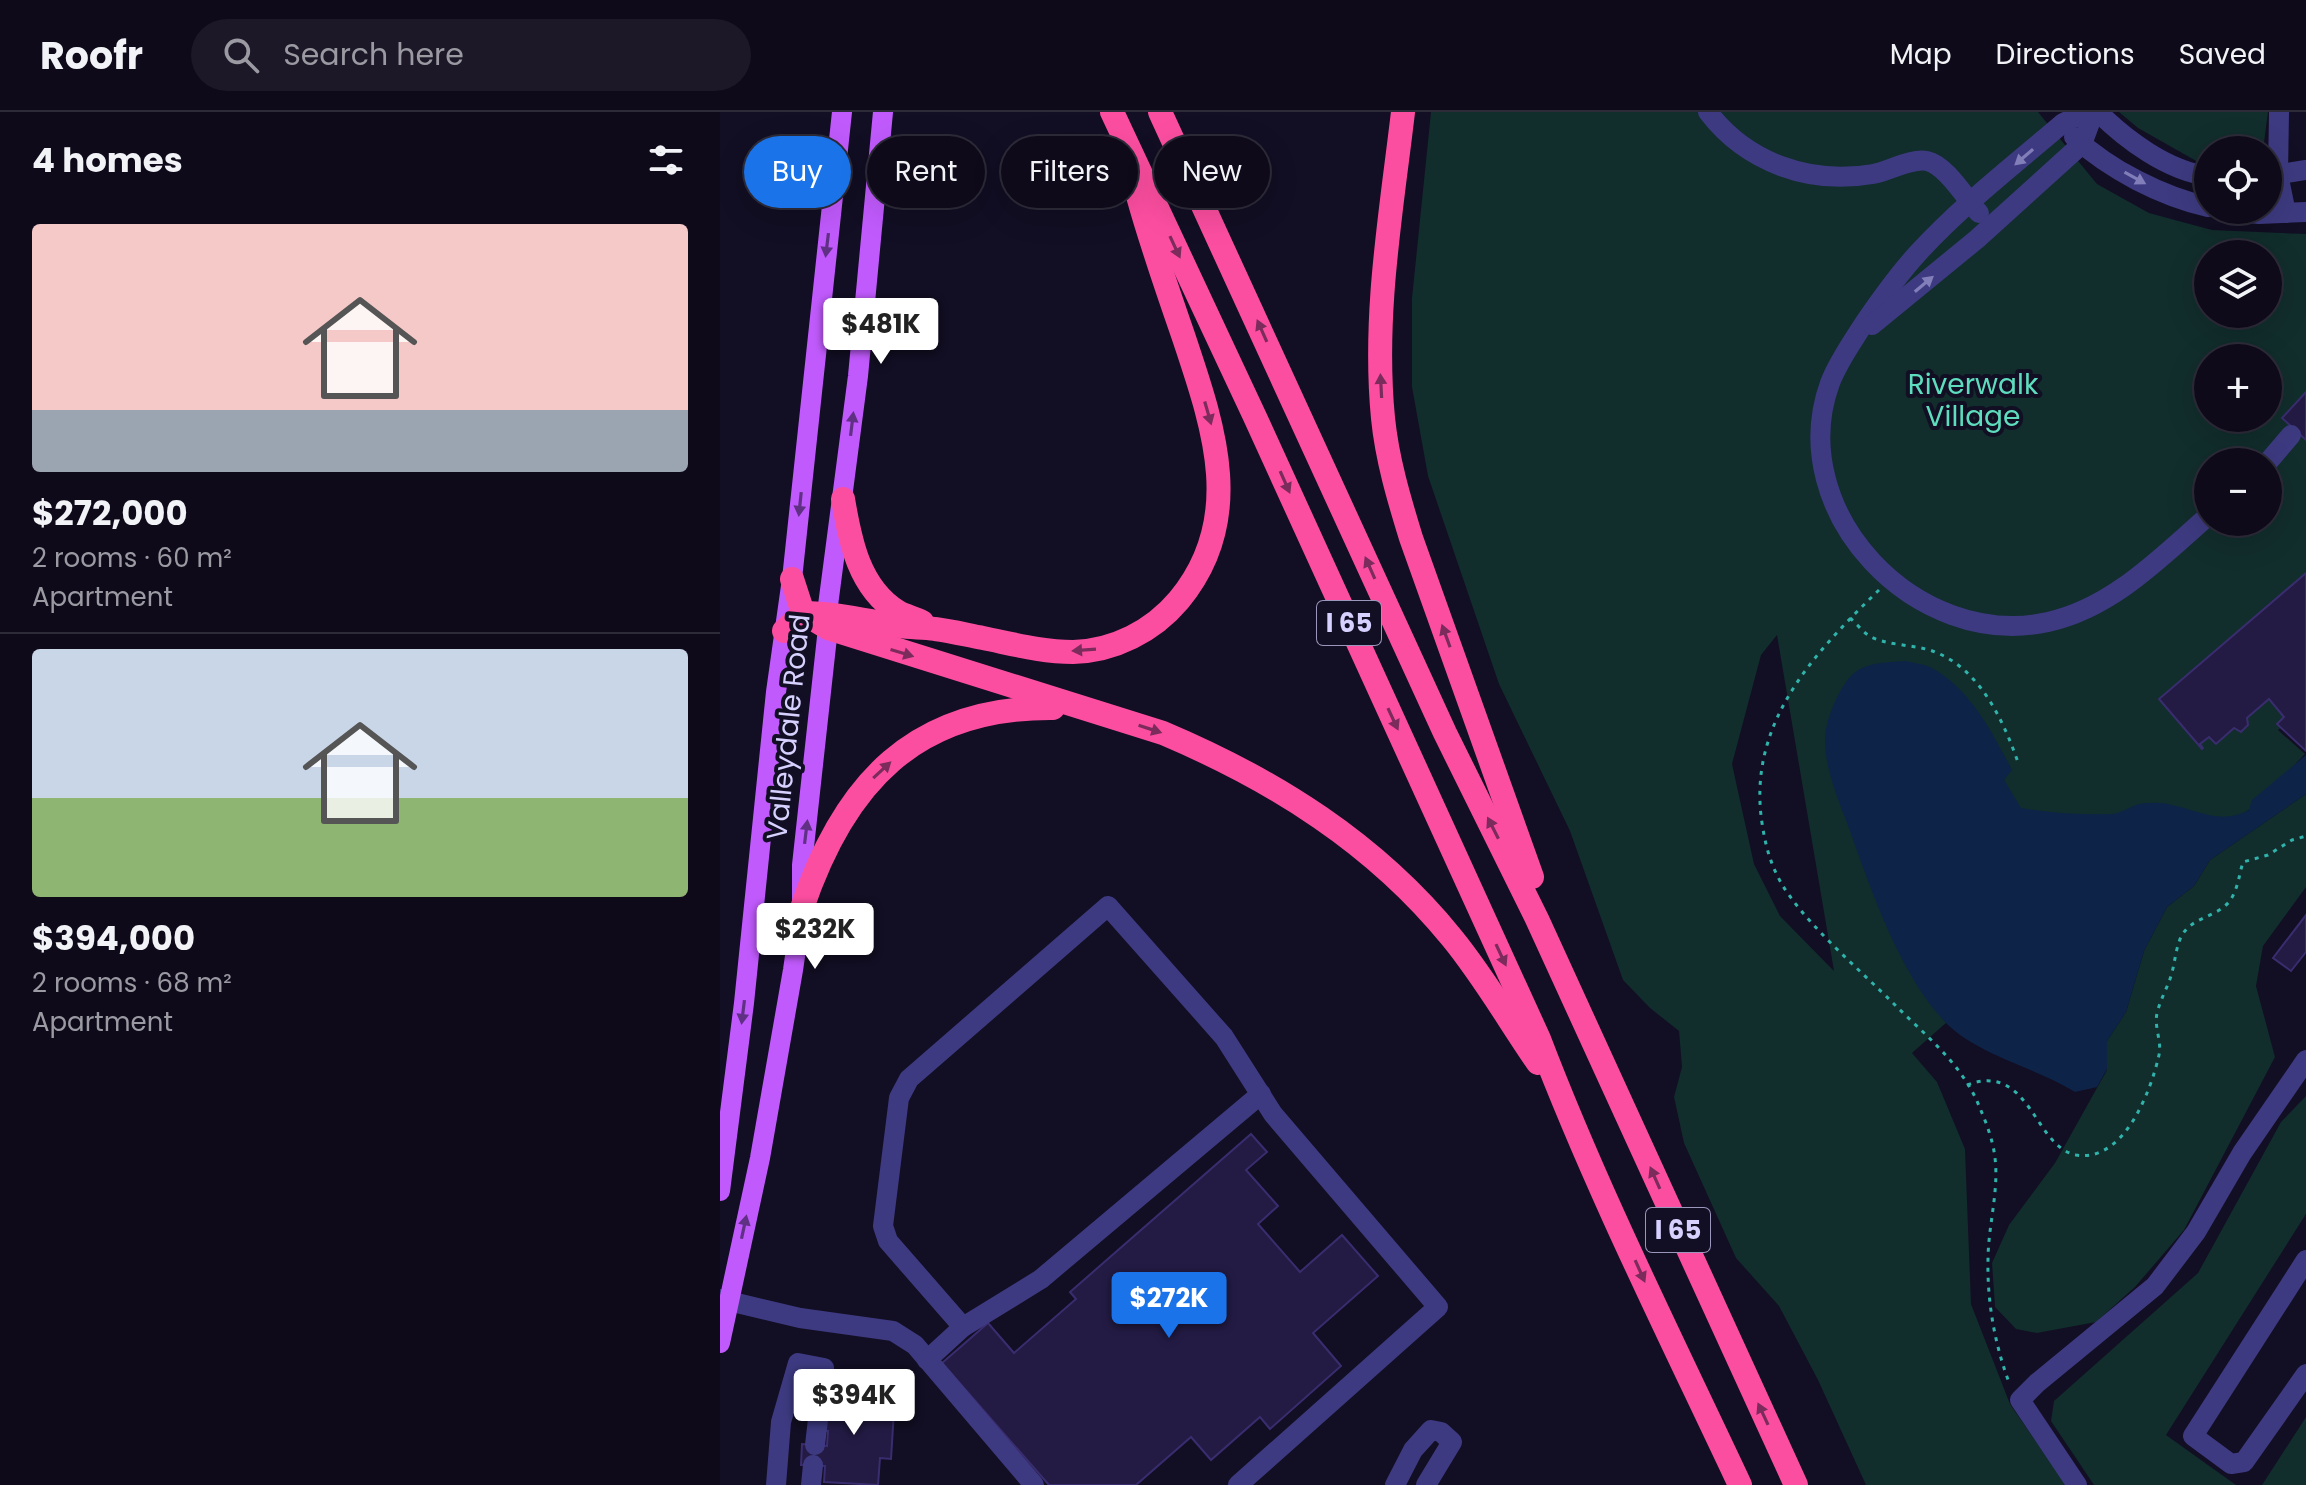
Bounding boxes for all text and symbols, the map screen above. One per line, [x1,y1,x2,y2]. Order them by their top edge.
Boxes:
search box [191,19,751,91]
text: Roofr [40,29,143,82]
icon: search [219,33,263,77]
text: Search here [283,33,464,76]
text: Map [1890,35,1952,74]
text: Directions [1996,35,2135,74]
text: Saved [2179,35,2266,74]
text: 4 homes [32,136,183,184]
chip: Buy [744,136,851,208]
chip: Rent [867,136,985,208]
chip: Filters [1001,136,1138,208]
chip: New [1154,136,1270,208]
map controls [2194,136,2282,536]
button: locate [2194,136,2282,224]
icon: filters [644,138,688,182]
one-way arrow [2015,147,2034,165]
one-way arrow [2124,171,2147,185]
one-way arrow [821,233,834,258]
one-way arrow [1168,235,1182,259]
button: layers [2194,240,2282,328]
icon: home [288,276,432,420]
one-way arrow [1914,276,1934,293]
pin: $481K [825,298,937,366]
text: $481K [841,306,921,342]
one-way arrow [1255,320,1268,343]
button: + [2194,344,2282,432]
park label: Riverwalk Village [1908,365,2039,436]
one-way arrow [1375,373,1388,398]
one-way arrow [1202,402,1215,426]
one-way arrow [846,412,859,437]
button: − [2194,448,2282,536]
one-way arrow [1279,471,1292,494]
text: $272,000 [32,489,188,537]
one-way arrow [794,492,807,517]
text: 2 rooms · 60 m² [32,540,232,576]
one-way arrow [1364,556,1377,579]
text: Apartment [32,579,173,615]
road number: I 65 [1317,601,1381,645]
street label: Valleydale Road [757,612,820,842]
one-way arrow [1439,624,1452,648]
one-way arrow [1071,644,1096,657]
one-way arrow [890,647,914,660]
icon: home [288,701,432,845]
one-way arrow [1386,707,1400,731]
one-way arrow [1139,724,1163,736]
one-way arrow [872,761,891,779]
one-way arrow [1486,817,1500,840]
one-way arrow [799,820,812,845]
pin: $232K [759,903,871,971]
text: $232K [775,911,855,947]
text: $394,000 [32,914,195,962]
one-way arrow [1494,944,1508,967]
text: 2 rooms · 68 m² [32,965,232,1001]
one-way arrow [736,1000,749,1025]
text: Apartment [32,1004,173,1040]
one-way arrow [1648,1166,1661,1190]
road number: I 65 [1646,1208,1710,1252]
one-way arrow [738,1214,751,1239]
one-way arrow [1633,1259,1647,1283]
pin: $272K [1113,1272,1225,1340]
text: $272K [1130,1280,1208,1316]
pin: $394K [798,1369,910,1437]
text: $394K [812,1377,896,1413]
one-way arrow [1756,1402,1770,1426]

